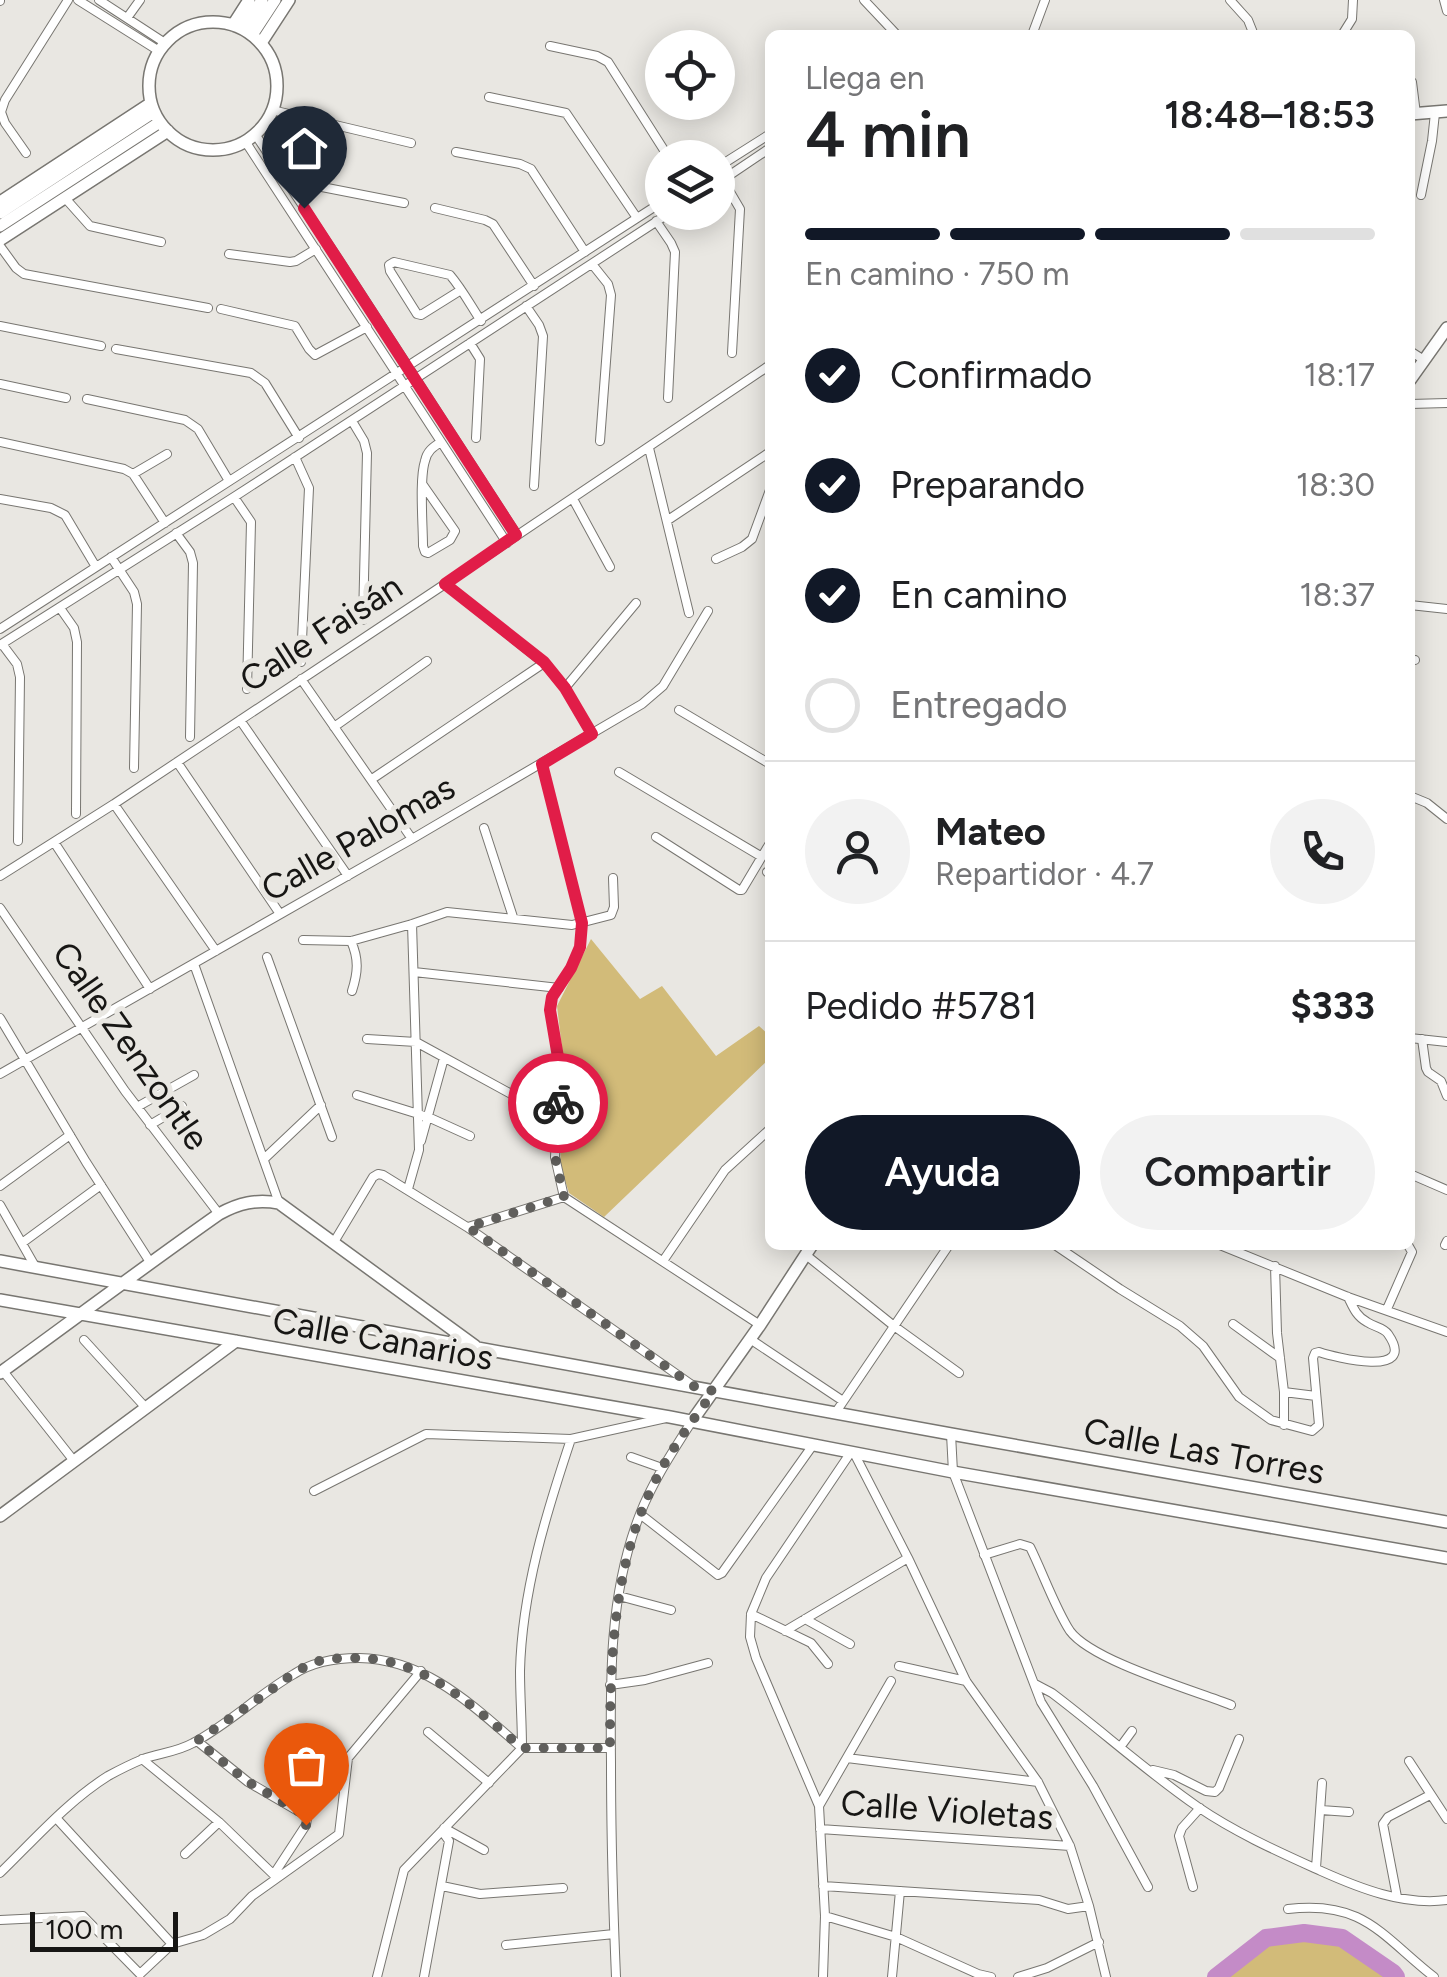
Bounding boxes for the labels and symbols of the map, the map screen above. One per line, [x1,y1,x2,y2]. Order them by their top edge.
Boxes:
pin [262,106,347,209]
street label: Calle Faisán [232,565,410,701]
street label: Calle Palomas [254,766,462,910]
street label: Calle Zenzontle [44,934,218,1158]
courier [508,1053,608,1153]
street label: Calle Canarios [269,1299,497,1379]
street label: Calle Las Torres [1080,1409,1328,1493]
pin [264,1723,349,1826]
street label: Calle Violetas [839,1782,1055,1838]
scale bar [30,1907,178,1952]

